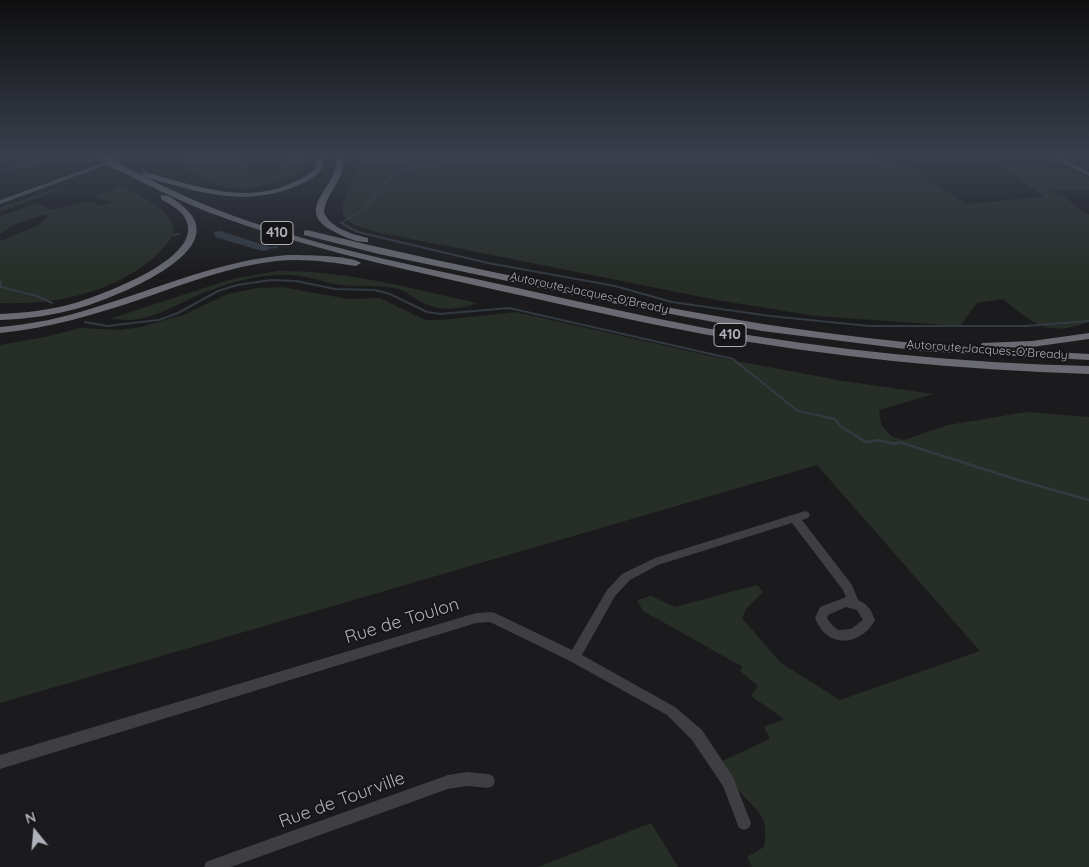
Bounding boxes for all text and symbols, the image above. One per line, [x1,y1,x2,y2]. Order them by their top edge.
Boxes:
road number: 410 [261,222,293,244]
street label: Autoroute Jacques-O'Bready [508,269,670,317]
road number: 410 [714,324,746,346]
street label: Autoroute Jacques-O'Bready [906,337,1068,363]
street label: Rue de Toulon [342,593,462,649]
street label: Rue de Tourville [276,767,408,833]
north arrow [10,807,60,857]
text: N [23,808,38,828]

